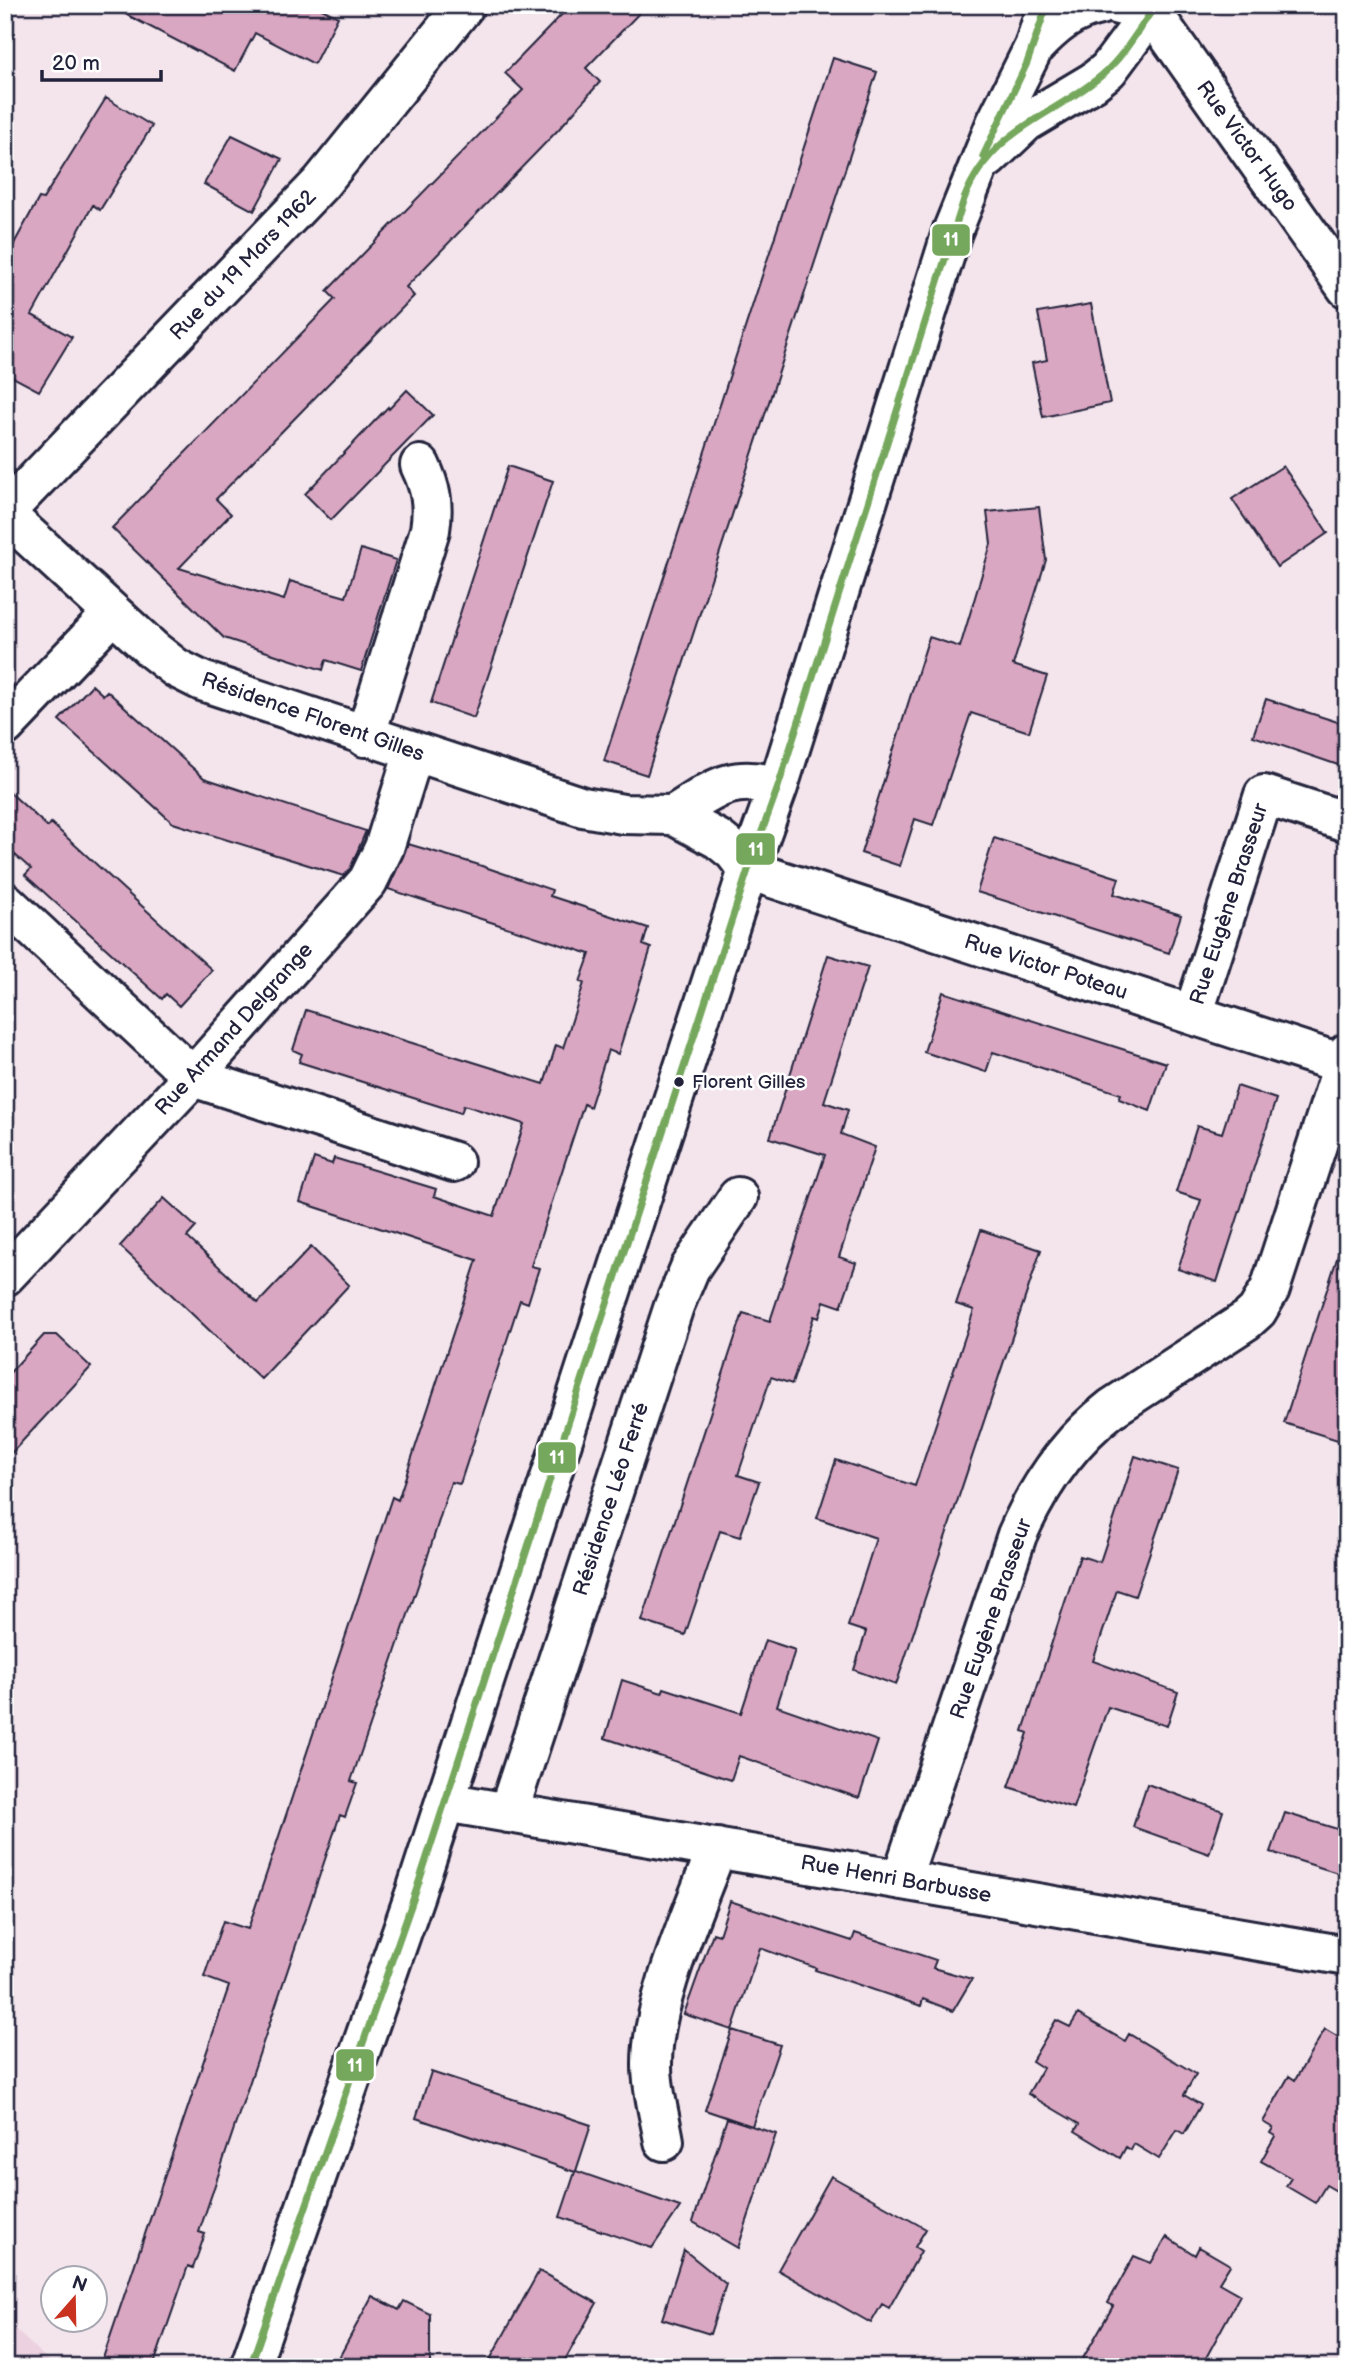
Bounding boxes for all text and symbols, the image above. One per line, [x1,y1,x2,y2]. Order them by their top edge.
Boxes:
scale bar [42,38,161,82]
text: 20 m [52,51,100,76]
street label: Rue Victor Hugo [1191,76,1303,216]
street label: Rue du 19 Mars 1962 [165,184,322,345]
line badge: 11 [931,223,971,257]
text: 11 [943,229,959,252]
street label: Résidence Florent Gilles [198,667,428,767]
street label: Rue Eugène Brasseur [1185,800,1274,1008]
line badge: 11 [735,832,776,866]
text: 11 [748,839,764,862]
street label: Rue Victor Poteau [961,929,1131,1005]
street label: Rue Armand Delgrange [150,938,318,1120]
place label: Florent Gilles [692,1071,805,1094]
marker: Florent Gilles [672,1075,686,1089]
street label: Résidence Léo Ferré [568,1399,654,1599]
line badge: 11 [537,1441,577,1474]
text: 11 [549,1447,565,1470]
street label: Rue Eugène Brasseur [945,1515,1037,1723]
street label: Rue Henri Barbusse [799,1850,993,1908]
line badge: 11 [335,2048,375,2082]
text: 11 [347,2055,363,2078]
north arrow [38,2264,108,2334]
text: N [69,2271,90,2298]

